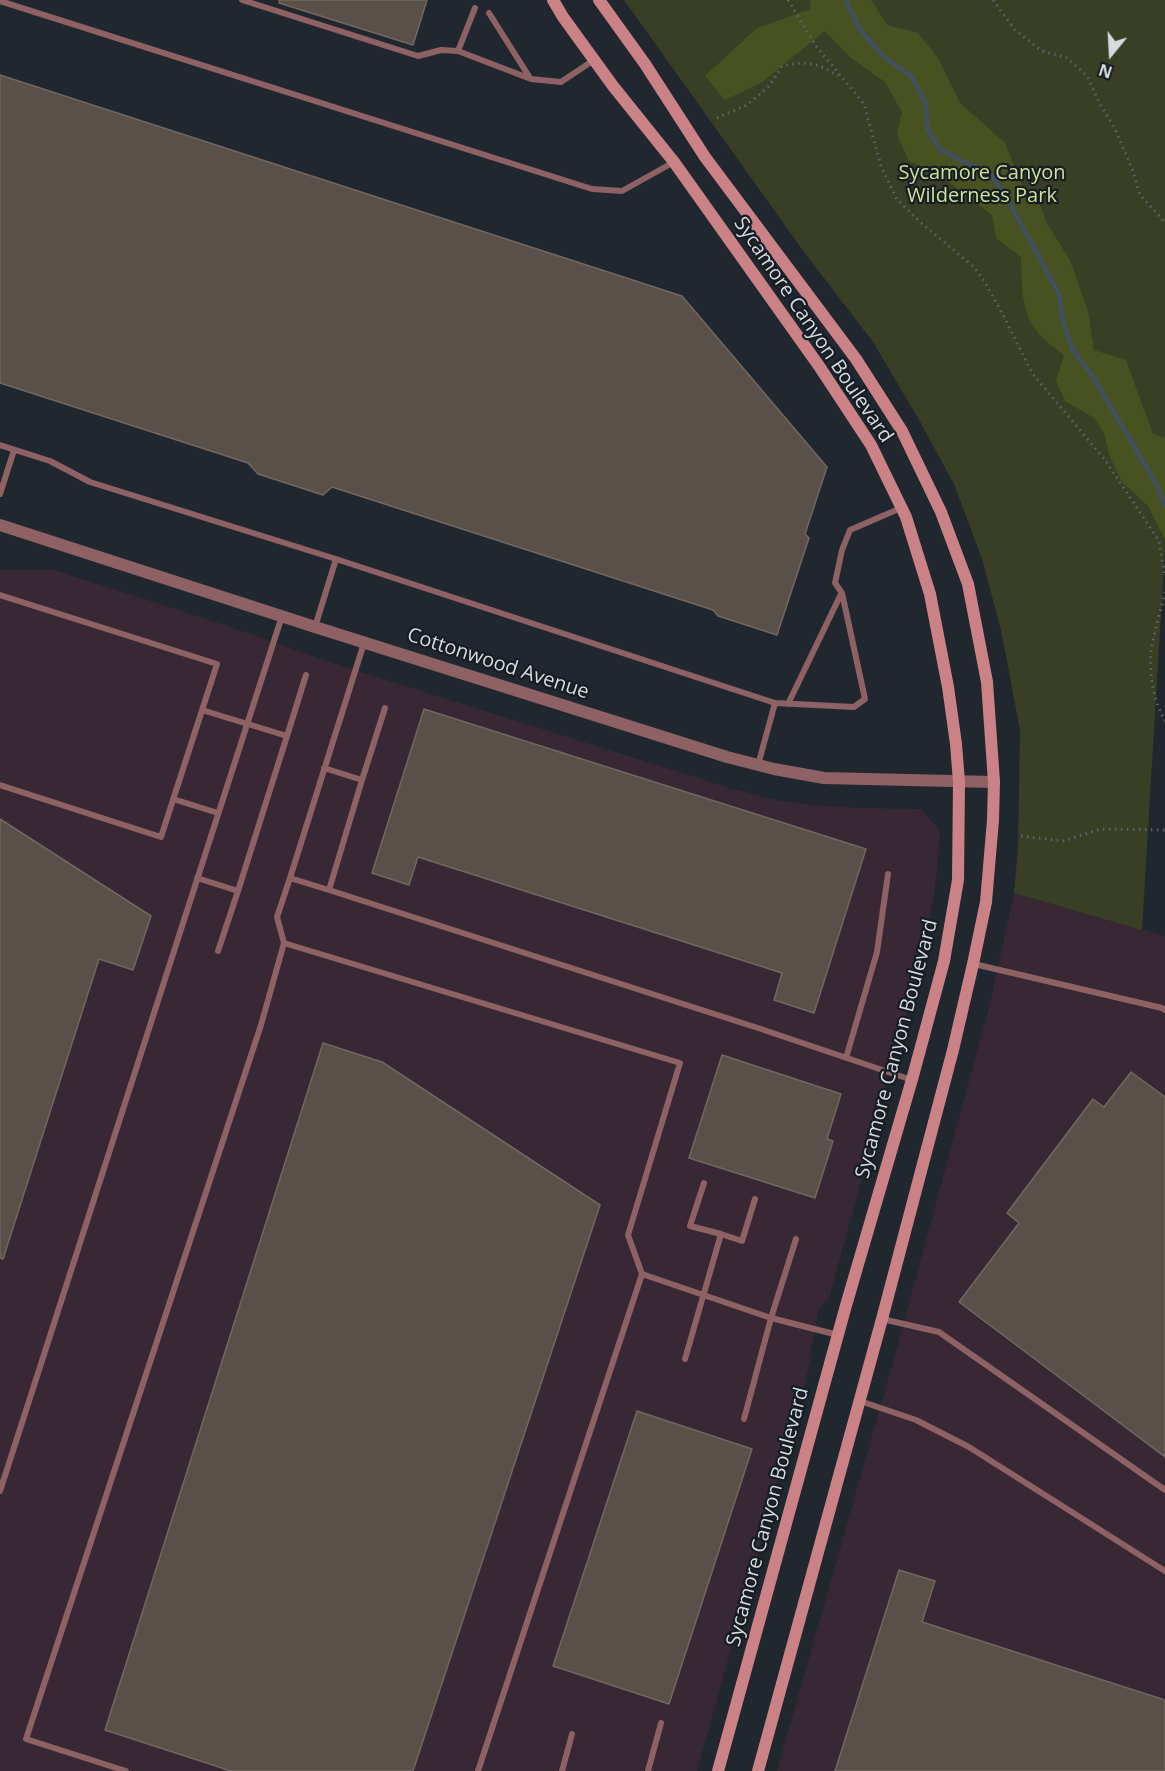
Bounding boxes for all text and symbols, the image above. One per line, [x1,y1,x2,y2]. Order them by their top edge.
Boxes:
north arrow [1081,24,1141,84]
text: N [1096,59,1115,84]
park label: Sycamore Canyon Wilderness Park [898,161,1066,208]
street label: Sycamore Canyon Boulevard [728,212,898,448]
street label: Cottonwood Avenue [404,623,592,705]
street label: Sycamore Canyon Boulevard [851,917,943,1181]
street label: Sycamore Canyon Boulevard [722,1385,814,1649]

